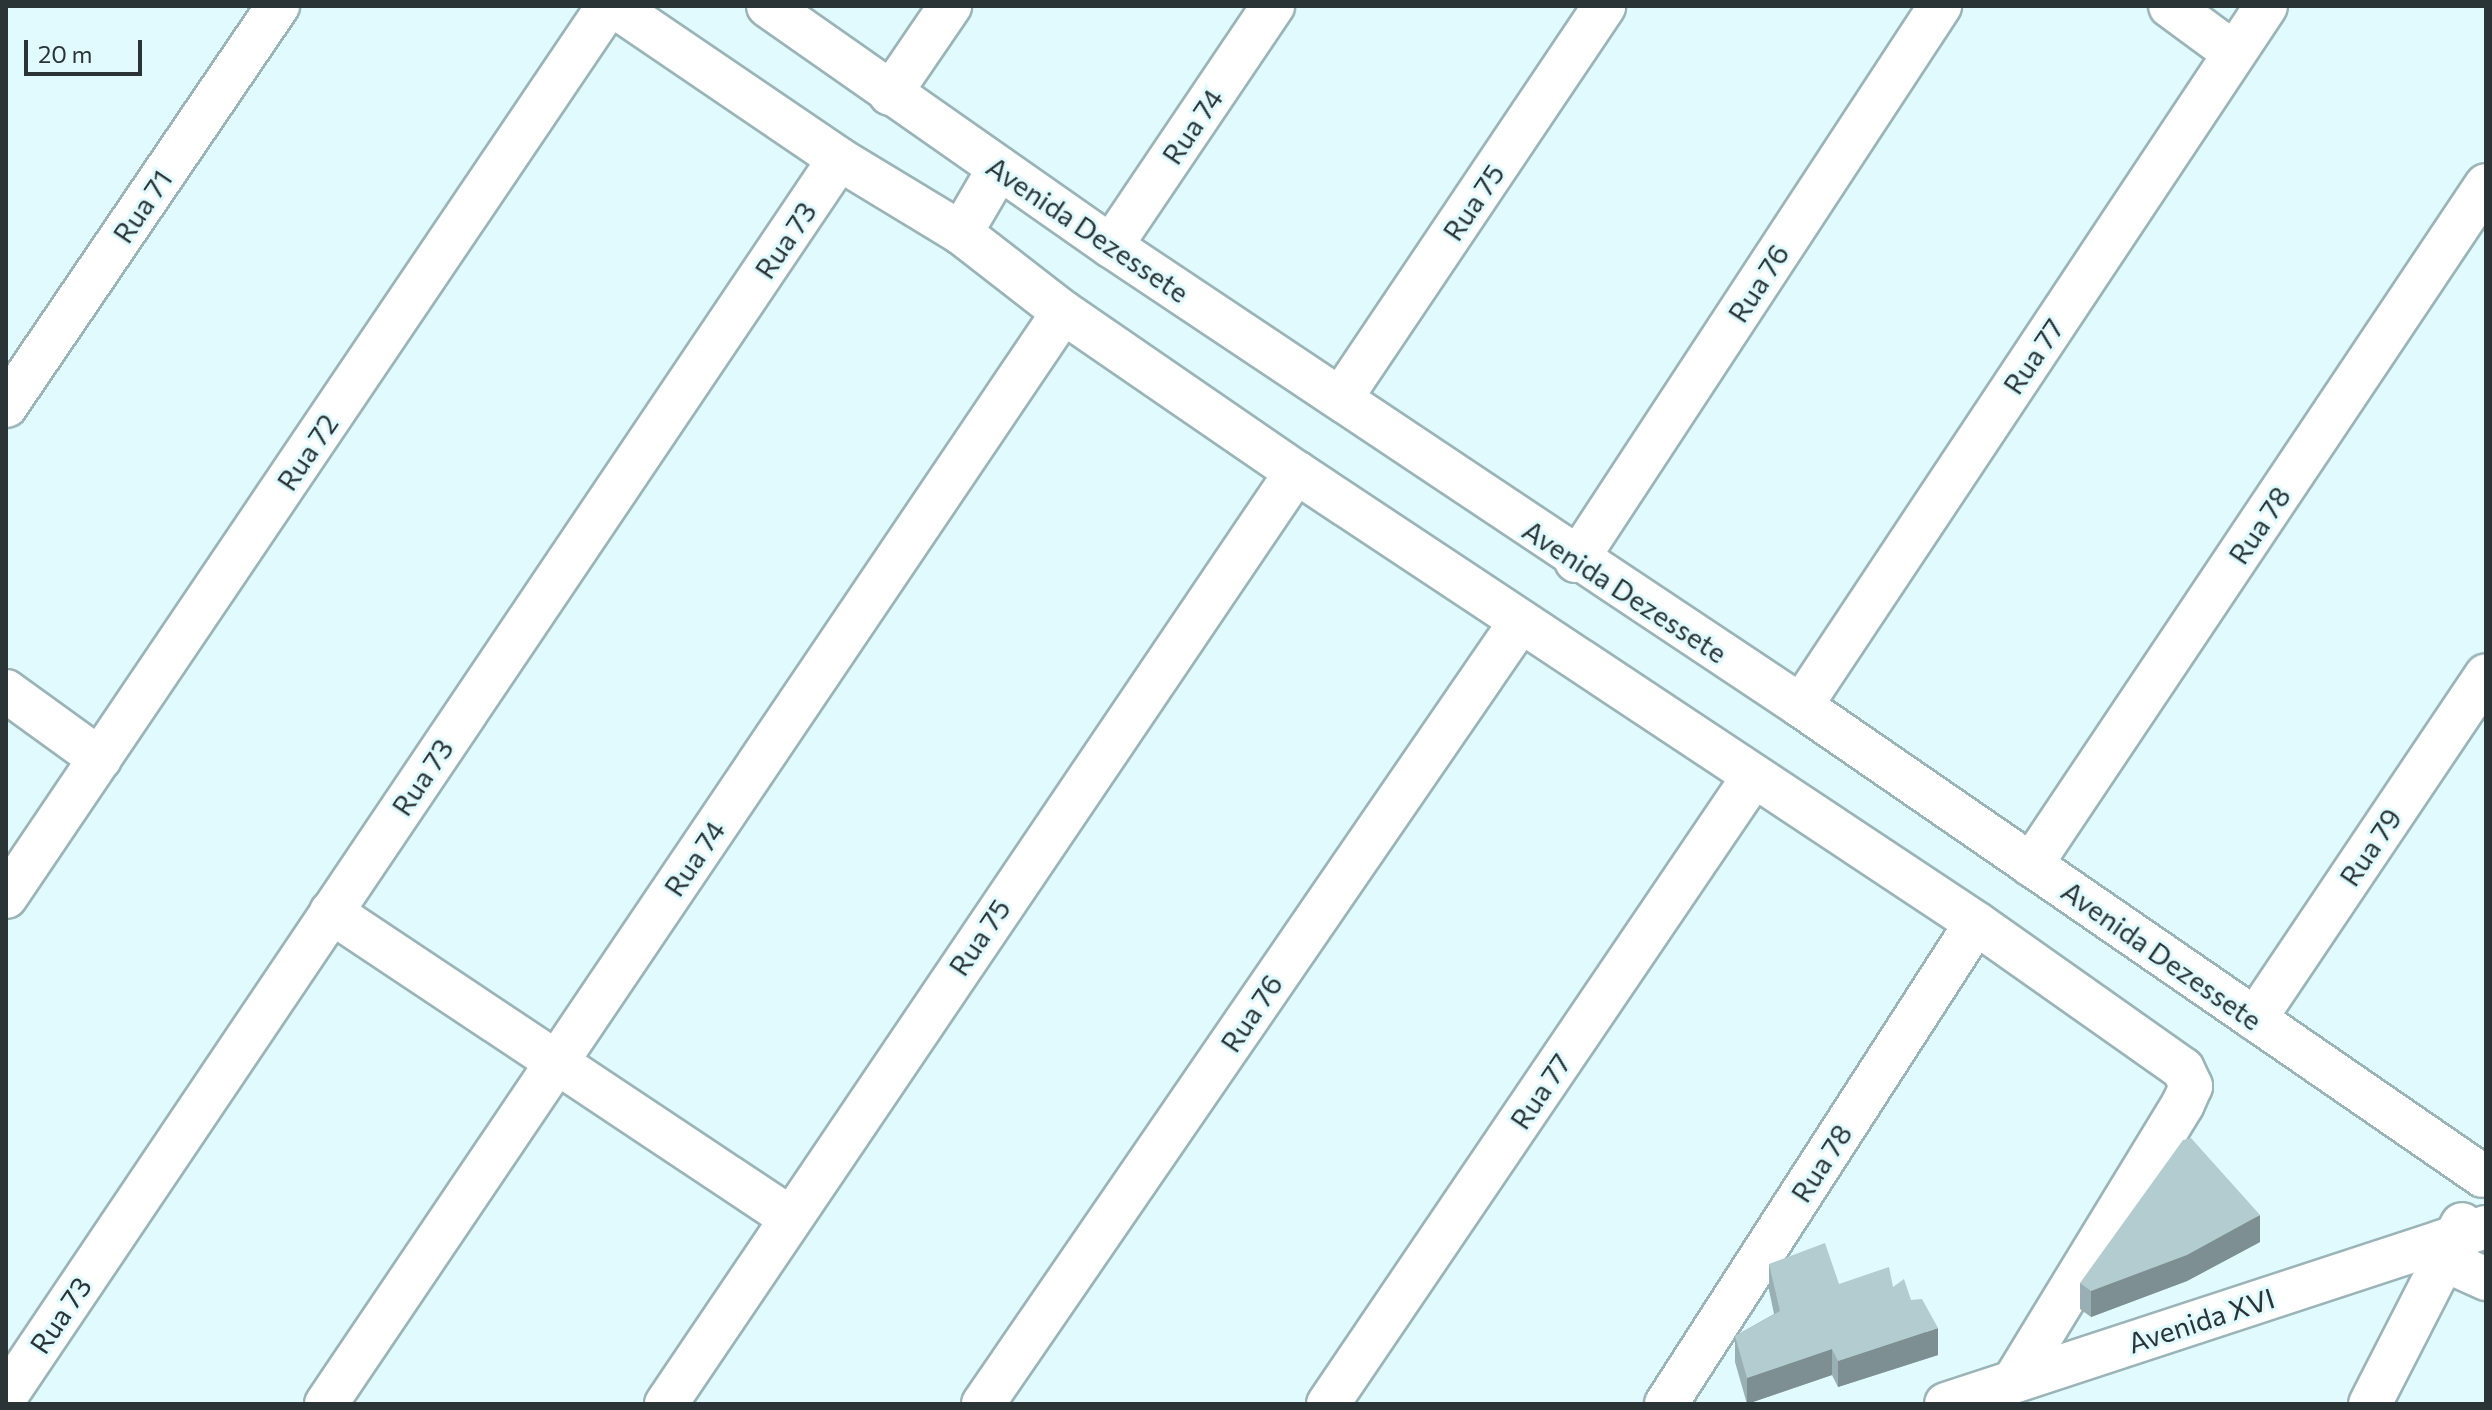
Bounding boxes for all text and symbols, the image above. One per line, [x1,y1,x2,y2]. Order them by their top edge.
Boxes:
scale bar [28,24,146,74]
text: 20 m [38,39,92,68]
street label: Rua 74 [1155,82,1229,170]
street label: Avenida Dezessete [981,149,1195,309]
street label: Rua 75 [1435,157,1511,247]
street label: Rua 71 [105,163,179,249]
street label: Rua 73 [747,195,823,285]
street label: Rua 76 [1721,238,1795,328]
street label: Rua 77 [1996,312,2070,400]
street label: Rua 72 [269,408,345,496]
street label: Rua 78 [2221,480,2297,570]
street label: Avenida Dezessete [1517,513,1733,669]
street label: Rua 73 [384,732,460,822]
street label: Rua 79 [2332,802,2408,892]
street label: Rua 74 [657,814,731,902]
street label: Avenida Dezessete [2056,873,2268,1037]
street label: Rua 75 [941,892,1017,982]
street label: Rua 76 [1213,968,1289,1058]
street label: Rua 77 [1503,1047,1577,1135]
street label: Rua 78 [1784,1118,1858,1208]
street label: Rua 73 [22,1270,98,1360]
street label: Avenida XVI [2123,1280,2279,1360]

